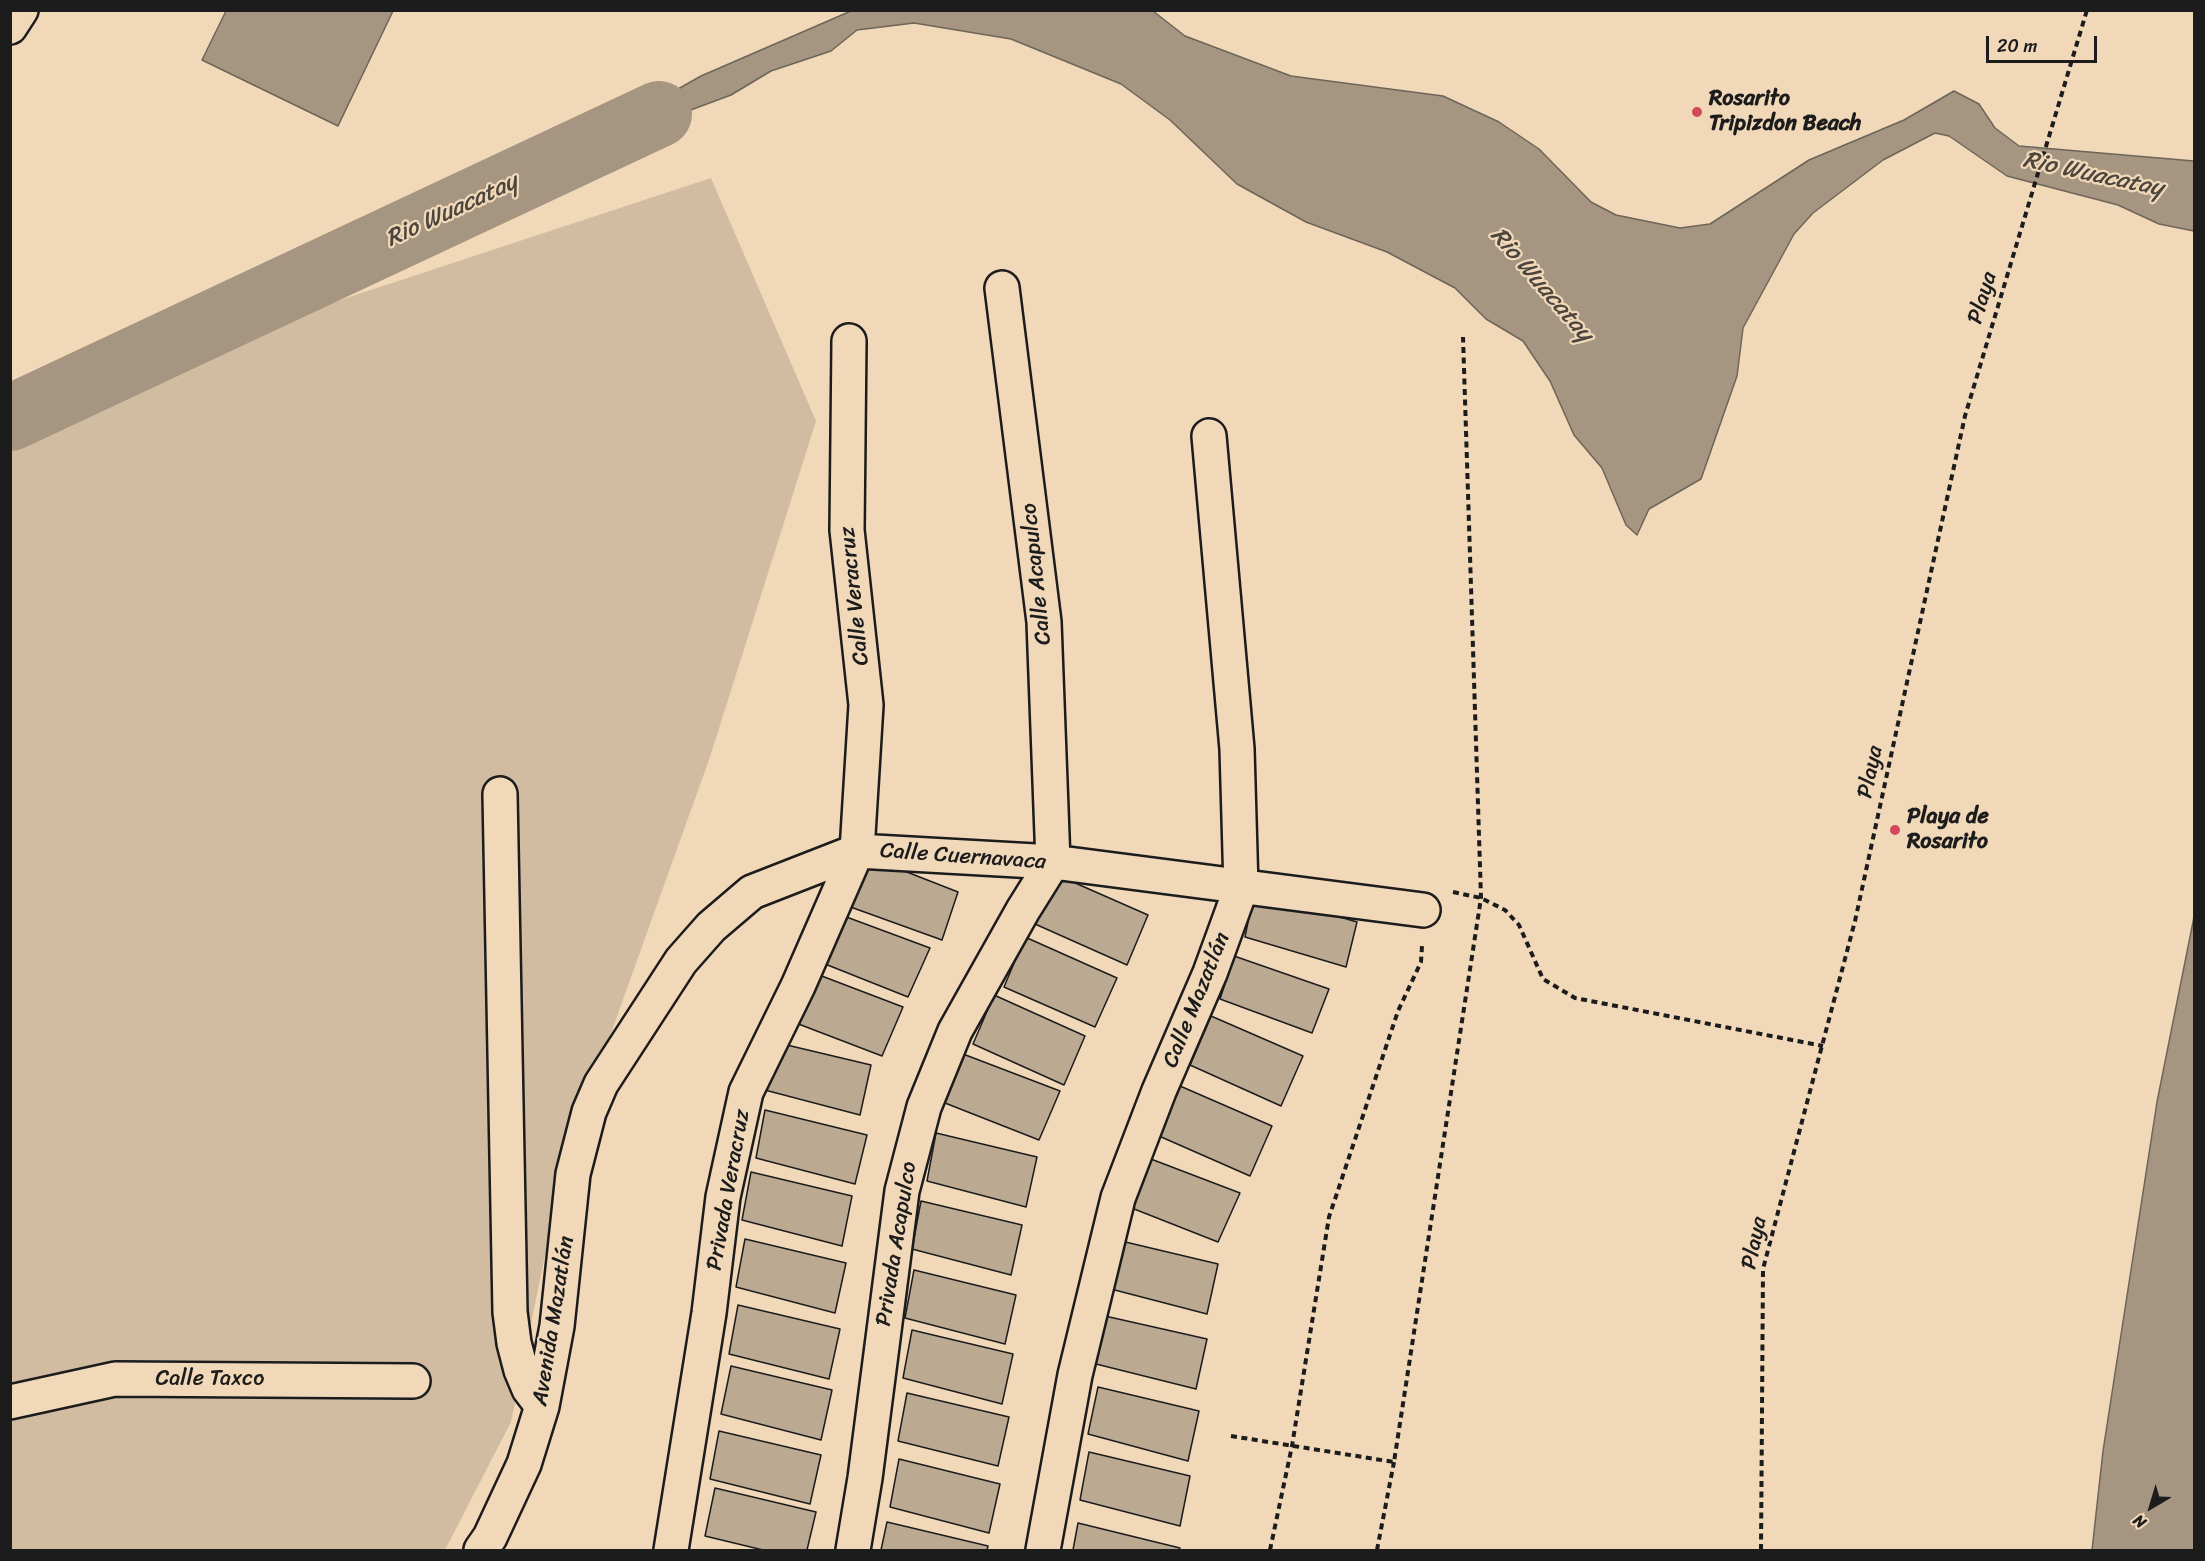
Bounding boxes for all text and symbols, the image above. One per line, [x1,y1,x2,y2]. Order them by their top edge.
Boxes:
scale bar [1989,24,2100,62]
text: 20 m [1997,30,2037,62]
place label: Rosarito Tripizdon Beach [1709,86,1861,138]
marker: Rosarito Tripizdon Beach [1690,105,1704,119]
water label: Rio Wuacatay [2021,146,2165,204]
water label: Rio Wuacatay [382,168,522,254]
water label: Rio Wuacatay [1484,222,1598,348]
street label: Playa [1963,269,2003,327]
street label: Calle Acapulco [1016,502,1058,646]
street label: Calle Veracruz [835,525,875,667]
street label: Playa [1853,743,1889,801]
place label: Playa de Rosarito [1907,804,1989,855]
marker: Playa de Rosarito [1888,823,1902,837]
street label: Calle Cuernavaca [879,838,1047,876]
street label: Calle Mazatlán [1158,928,1236,1072]
street label: Privada Veracruz [702,1107,756,1273]
street label: Privada Acapulco [871,1160,923,1328]
street label: Playa [1737,1214,1773,1272]
street label: Avenida Mazatlán [528,1234,580,1408]
street label: Calle Taxco [155,1366,265,1392]
north arrow [2121,1477,2181,1537]
text: N [2126,1507,2153,1536]

